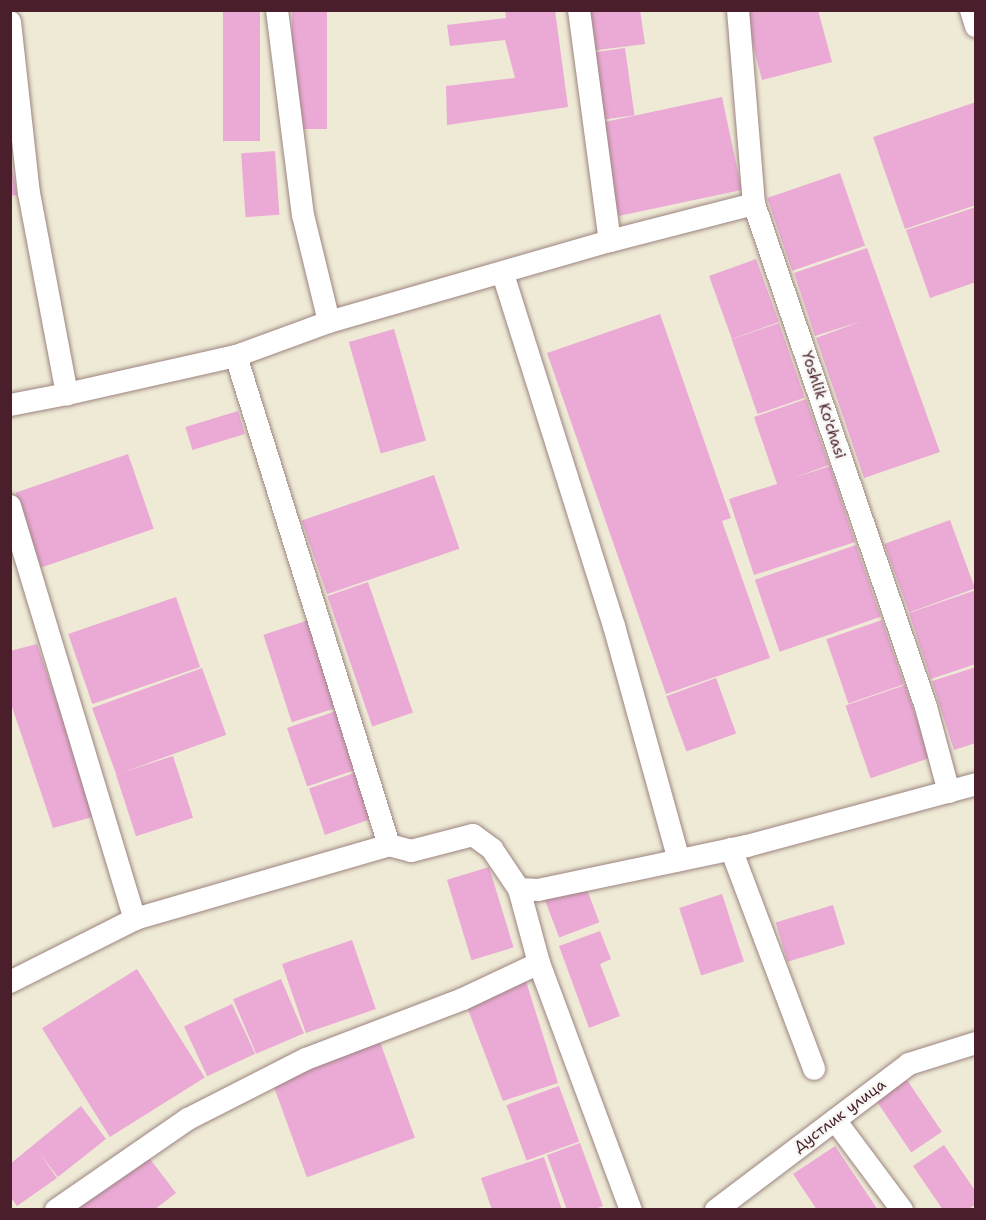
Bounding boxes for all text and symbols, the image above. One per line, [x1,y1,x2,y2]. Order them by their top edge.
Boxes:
street label: Yoshlik Ko'chasi [797,349,849,461]
street label: Дустлик улица [791,1076,889,1156]

